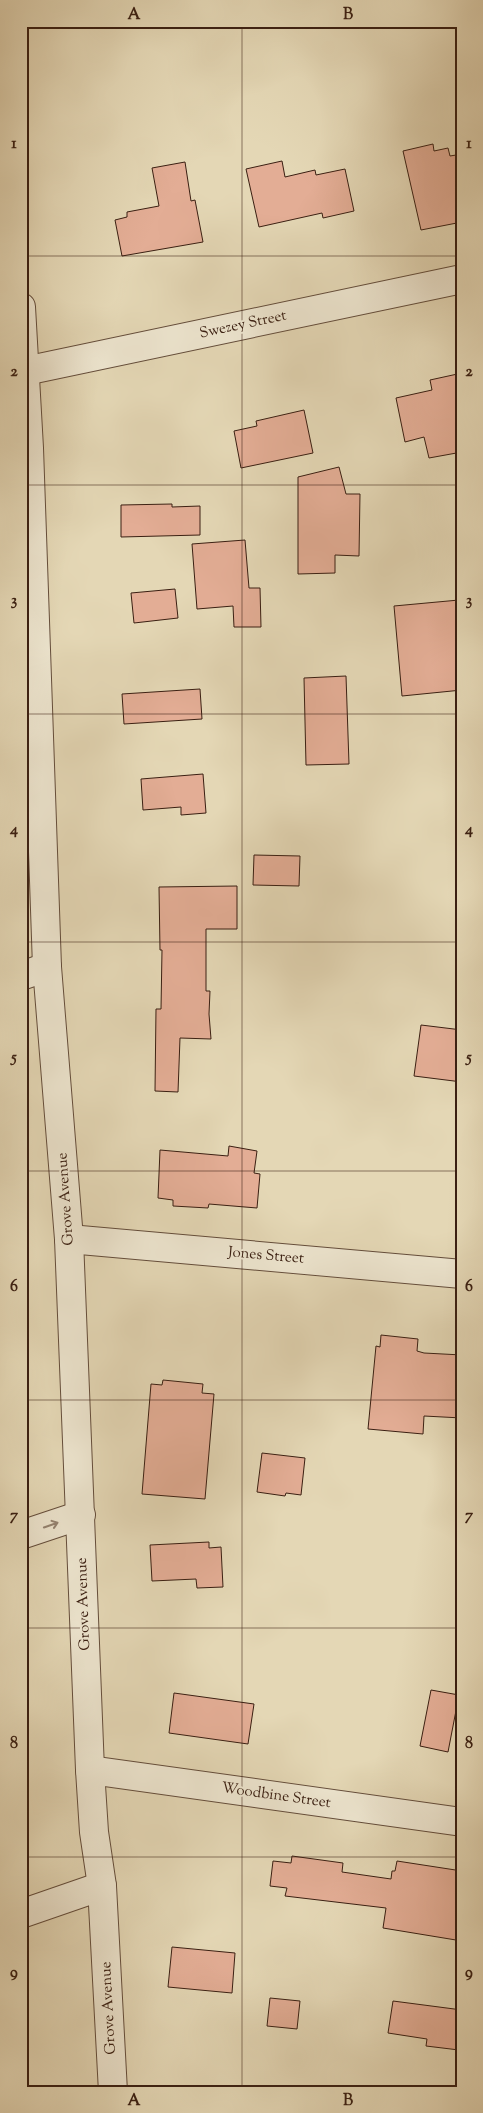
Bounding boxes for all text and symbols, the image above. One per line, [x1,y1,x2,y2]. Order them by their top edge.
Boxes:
text: A [128,4,141,27]
text: B [343,4,353,27]
text: 1 [11,133,17,156]
text: 1 [466,133,472,156]
street label: Swezey Street [198,306,288,344]
text: 2 [10,361,18,384]
text: 2 [465,361,473,384]
text: 3 [11,590,18,613]
text: 3 [466,590,473,613]
text: 4 [9,819,18,842]
text: 4 [464,819,473,842]
text: 5 [9,1047,17,1070]
text: 5 [464,1047,472,1070]
street label: Grove Avenue [52,1152,80,1246]
street label: Jones Street [226,1242,305,1270]
text: 6 [10,1276,18,1299]
text: 6 [465,1276,473,1299]
text: 7 [10,1505,19,1528]
text: 7 [465,1505,474,1528]
one-way arrow [43,1520,58,1529]
street label: Grove Avenue [72,1557,96,1651]
text: 8 [10,1733,18,1756]
text: 8 [465,1733,473,1756]
street label: Woodbine Street [220,1778,332,1814]
street label: Grove Avenue [96,1961,122,2055]
text: 9 [10,1962,18,1985]
text: 9 [465,1962,473,1985]
text: A [128,2090,141,2113]
text: B [343,2090,353,2113]

